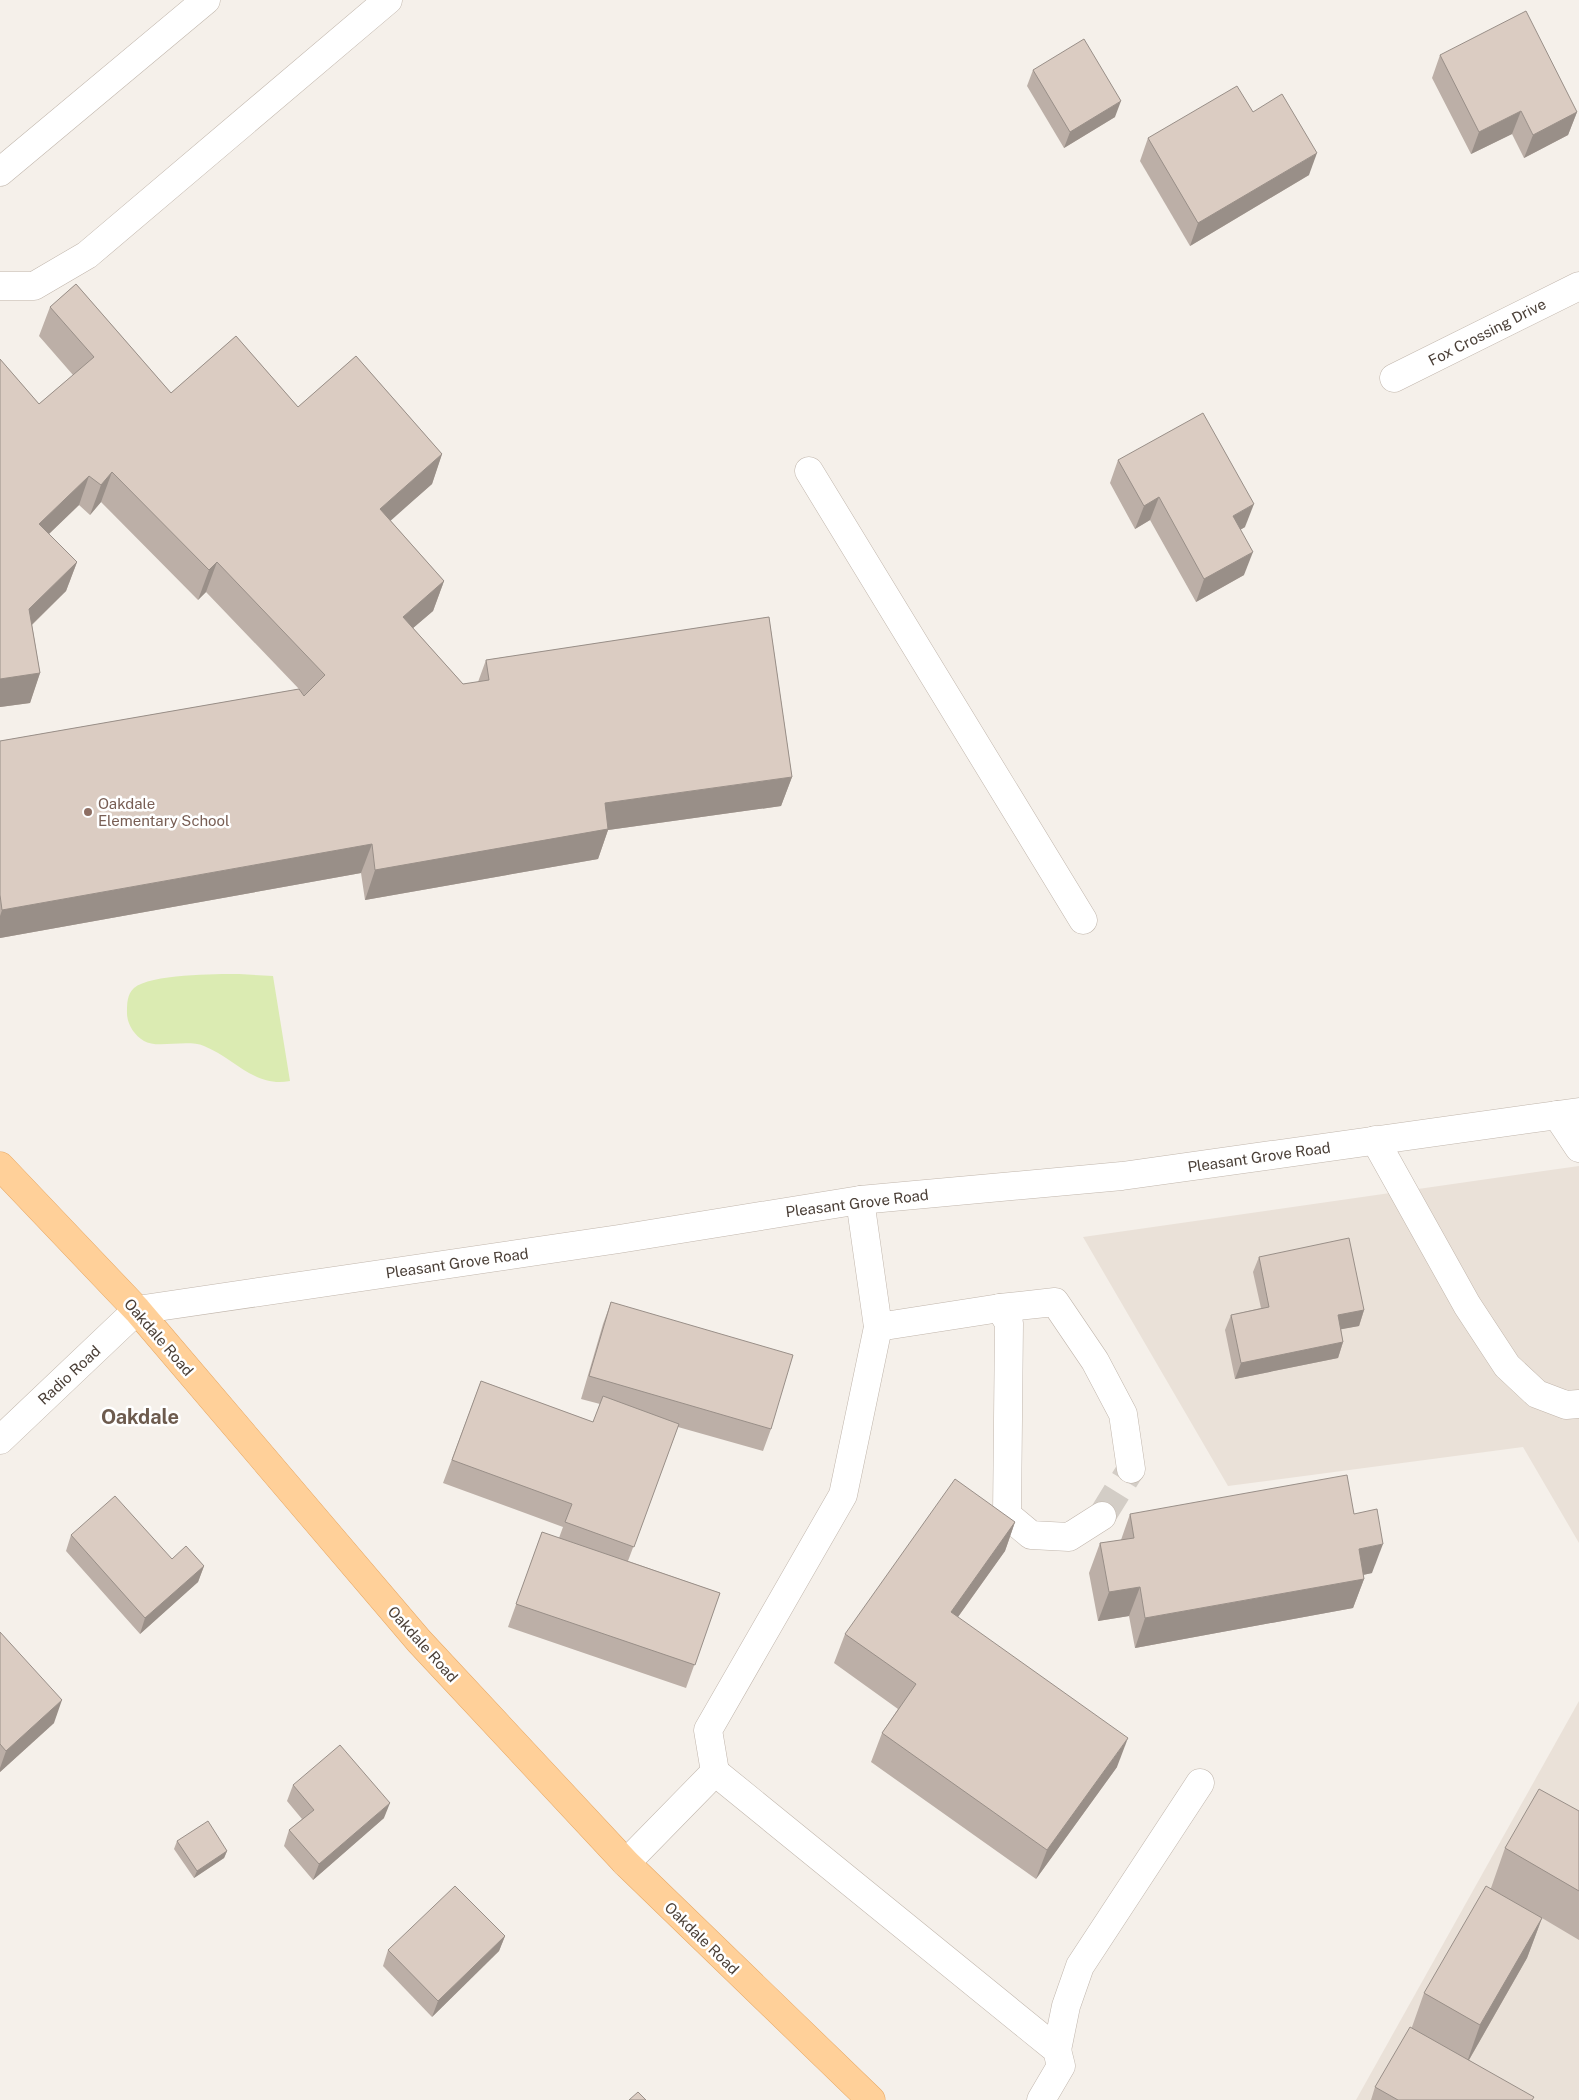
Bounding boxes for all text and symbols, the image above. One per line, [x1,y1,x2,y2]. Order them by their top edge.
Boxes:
street label: Fox Crossing Drive [1425,295,1549,369]
place label: Oakdale Elementary School [98,795,230,829]
marker: Oakdale Elementary School [82,806,94,818]
street label: Pleasant Grove Road [1186,1139,1332,1175]
street label: Pleasant Grove Road [784,1186,930,1220]
street label: Pleasant Grove Road [384,1245,530,1281]
street label: Oakdale Road [121,1295,197,1379]
street label: Radio Road [34,1342,104,1408]
district label: Oakdale [101,1405,179,1429]
street label: Oakdale Road [384,1603,462,1685]
street label: Oakdale Road [661,1898,743,1978]

